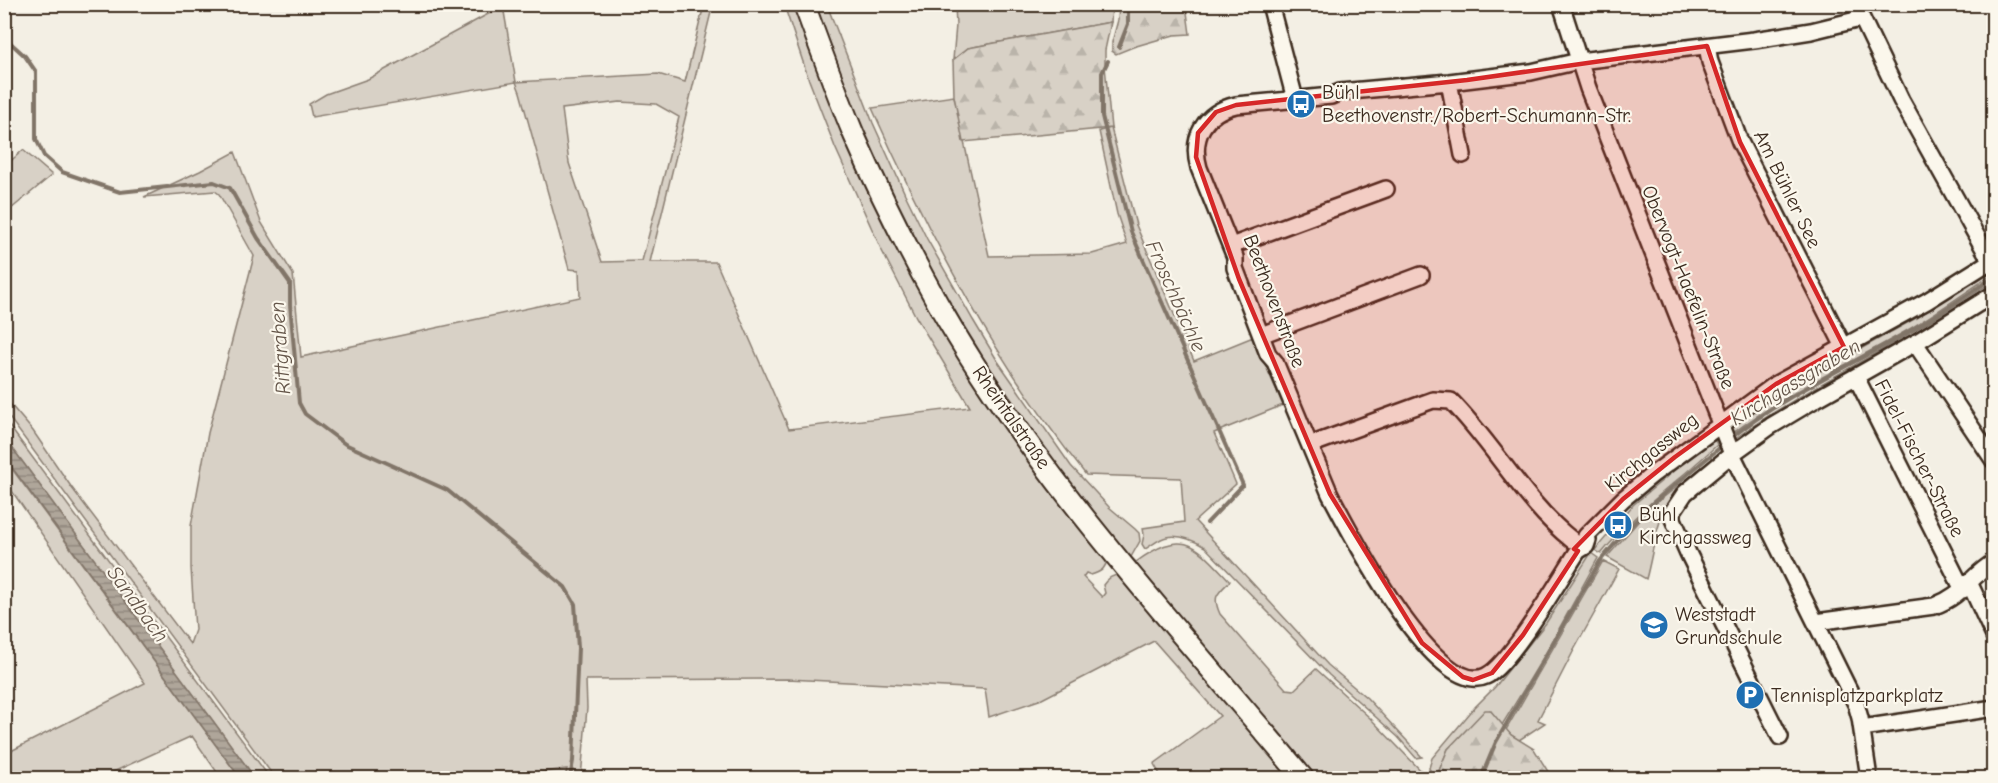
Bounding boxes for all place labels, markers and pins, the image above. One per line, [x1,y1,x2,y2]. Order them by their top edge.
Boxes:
place label: Bühl Beethovenstr./Robert-Schumann-Str. [1322,81,1631,127]
bus stop icon: Bühl Beethovenstr./Robert-Schumann-Str. [1285,88,1317,120]
place label: Bühl Kirchgassweg [1639,503,1752,549]
bus stop icon: Bühl Kirchgassweg [1602,509,1634,541]
place label: Weststadt Grundschule [1675,603,1782,649]
school or university icon: Weststadt Grundschule [1638,609,1670,641]
parking icon: Tennisplatzparkplatz [1734,679,1766,711]
place label: Tennisplatzparkplatz [1771,684,1943,707]

